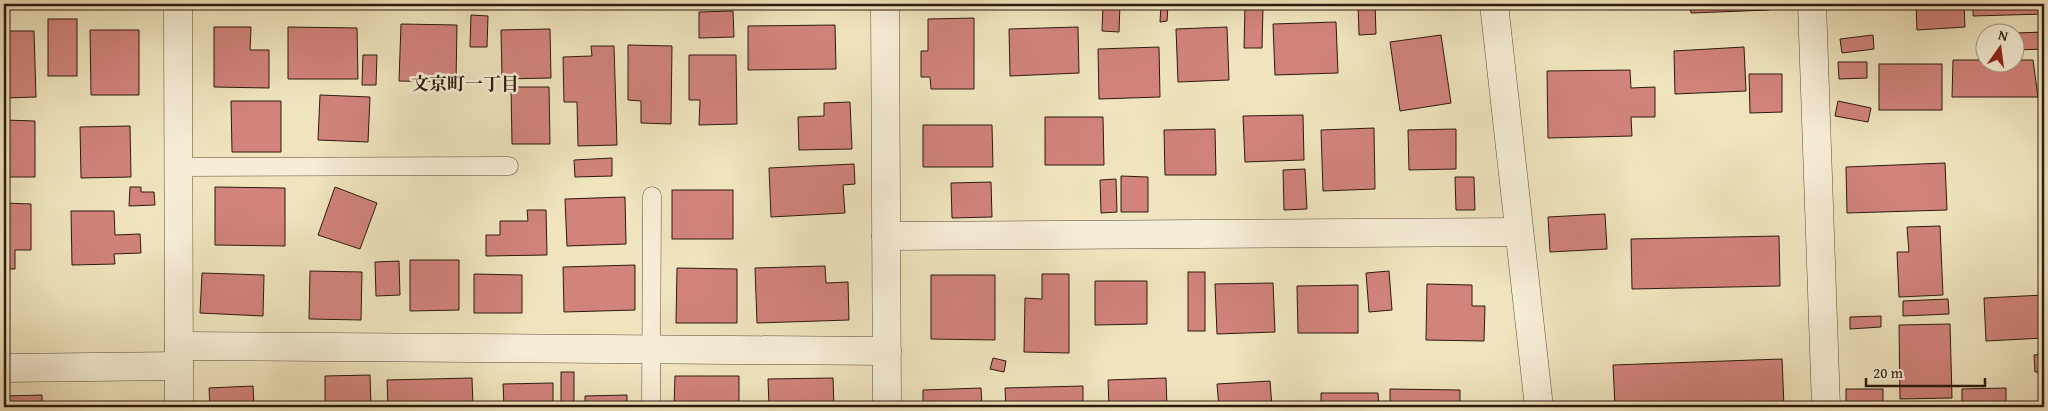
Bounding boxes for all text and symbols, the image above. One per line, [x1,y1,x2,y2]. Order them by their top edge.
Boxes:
north arrow [1976,22,2026,72]
text: N [1996,25,2011,46]
district label: 文京町一丁目 [411,70,519,97]
scale bar [1866,356,1984,388]
text: 20 m [1873,362,1904,383]

